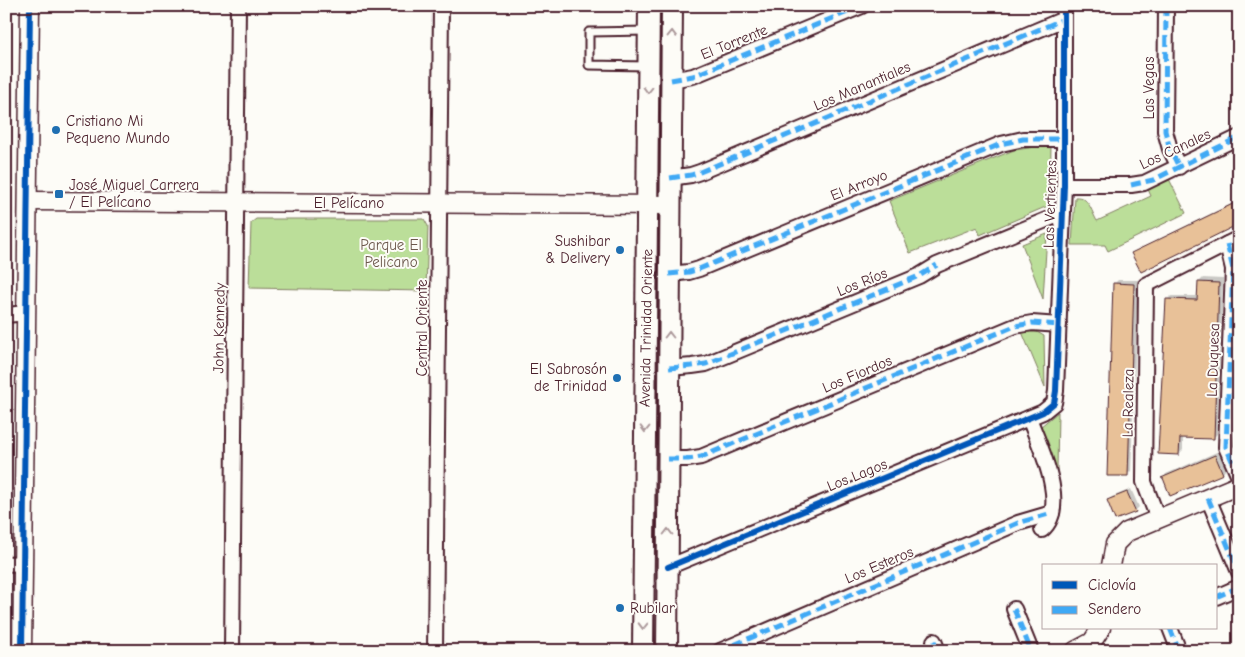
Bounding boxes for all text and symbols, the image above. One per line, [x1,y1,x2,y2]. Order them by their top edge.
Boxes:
street label: El Torrente [698,20,771,64]
one-way arrow [667,30,677,38]
street label: Las Vegas [1140,57,1158,119]
street label: Los Manantiales [811,58,913,114]
one-way arrow [643,86,653,94]
place label: Cristiano Mi Pequeno Mundo [66,112,170,147]
marker: Cristiano Mi Pequeno Mundo [50,124,62,136]
street label: Los Canales [1137,125,1213,173]
street label: Las Vertientes [1039,160,1061,248]
street label: El Arroyo [828,165,890,205]
place label: José Miguel Carrera / El Pelícano [69,176,199,211]
marker: José Miguel Carrera / El Pelícano [53,188,65,200]
street label: El Pelícano [314,194,384,212]
place label: Sushibar & Delivery [546,232,610,267]
park label: Parque El Pelicano [360,236,422,271]
marker: Sushibar & Delivery [614,244,626,256]
street label: Avenida Trinidad Oriente [636,248,656,407]
street label: Los Ríos [834,264,890,300]
street label: Central Oriente [413,279,431,377]
street label: John Kennedy [209,282,229,374]
street label: La Duquesa [1203,323,1223,397]
one-way arrow [664,330,674,338]
street label: Los Fiordos [819,351,895,397]
place label: El Sabrosón de Trinidad [530,360,607,395]
street label: La Realeza [1118,368,1138,438]
marker: El Sabrosón de Trinidad [611,372,623,384]
one-way arrow [640,426,650,433]
street label: Los Lagos [824,455,890,495]
one-way arrow [663,528,673,536]
street label: Los Esteros [842,542,916,588]
legend [1042,564,1218,630]
text: Ciclovía [1088,576,1136,594]
place label: Rubilar [630,599,675,617]
text: Sendero [1088,600,1141,618]
marker: Rubilar [614,602,626,614]
one-way arrow [638,623,648,631]

